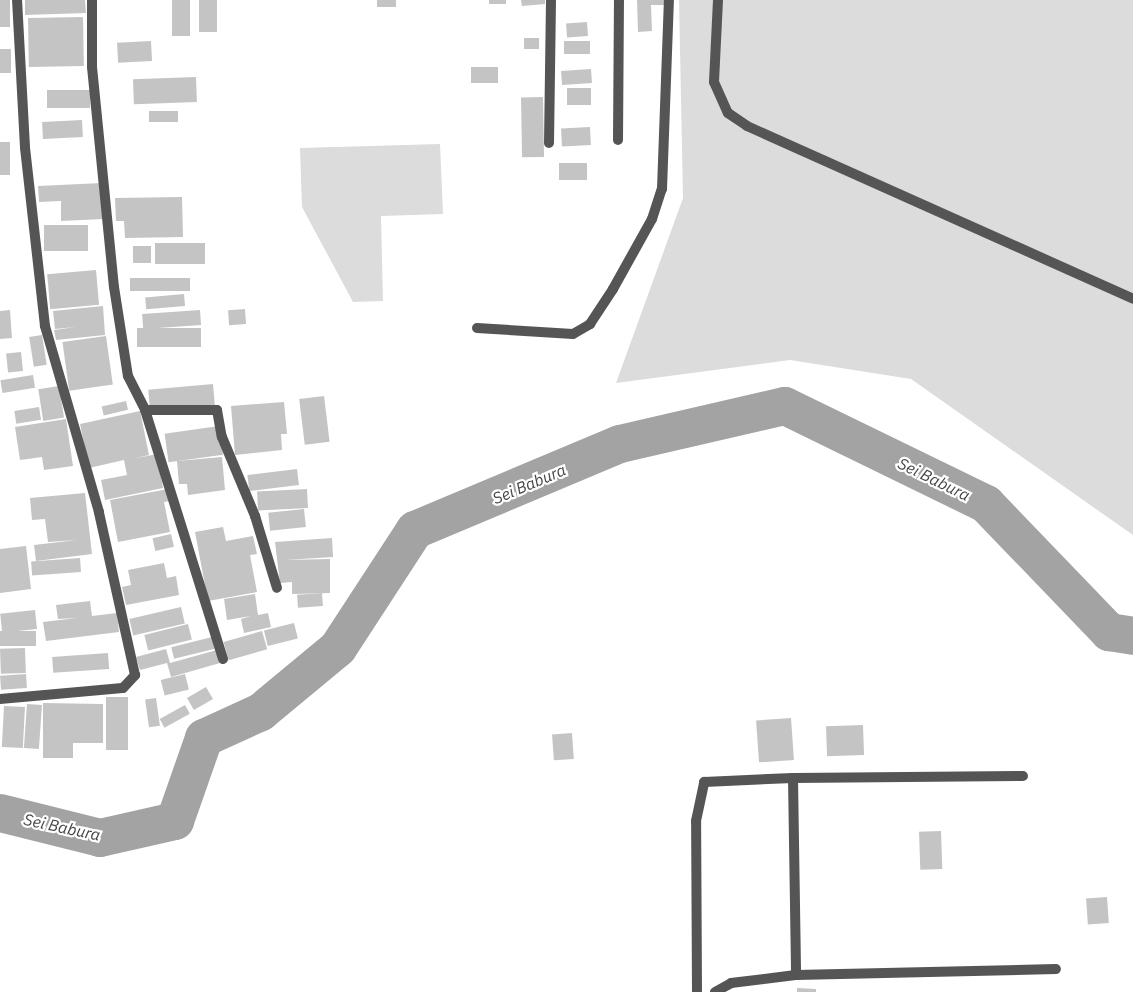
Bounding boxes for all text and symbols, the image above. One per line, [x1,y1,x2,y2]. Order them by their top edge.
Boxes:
water label: Sei Babura [895,453,973,505]
water label: Sei Babura [489,460,569,508]
water label: Sei Babura [22,810,102,844]

